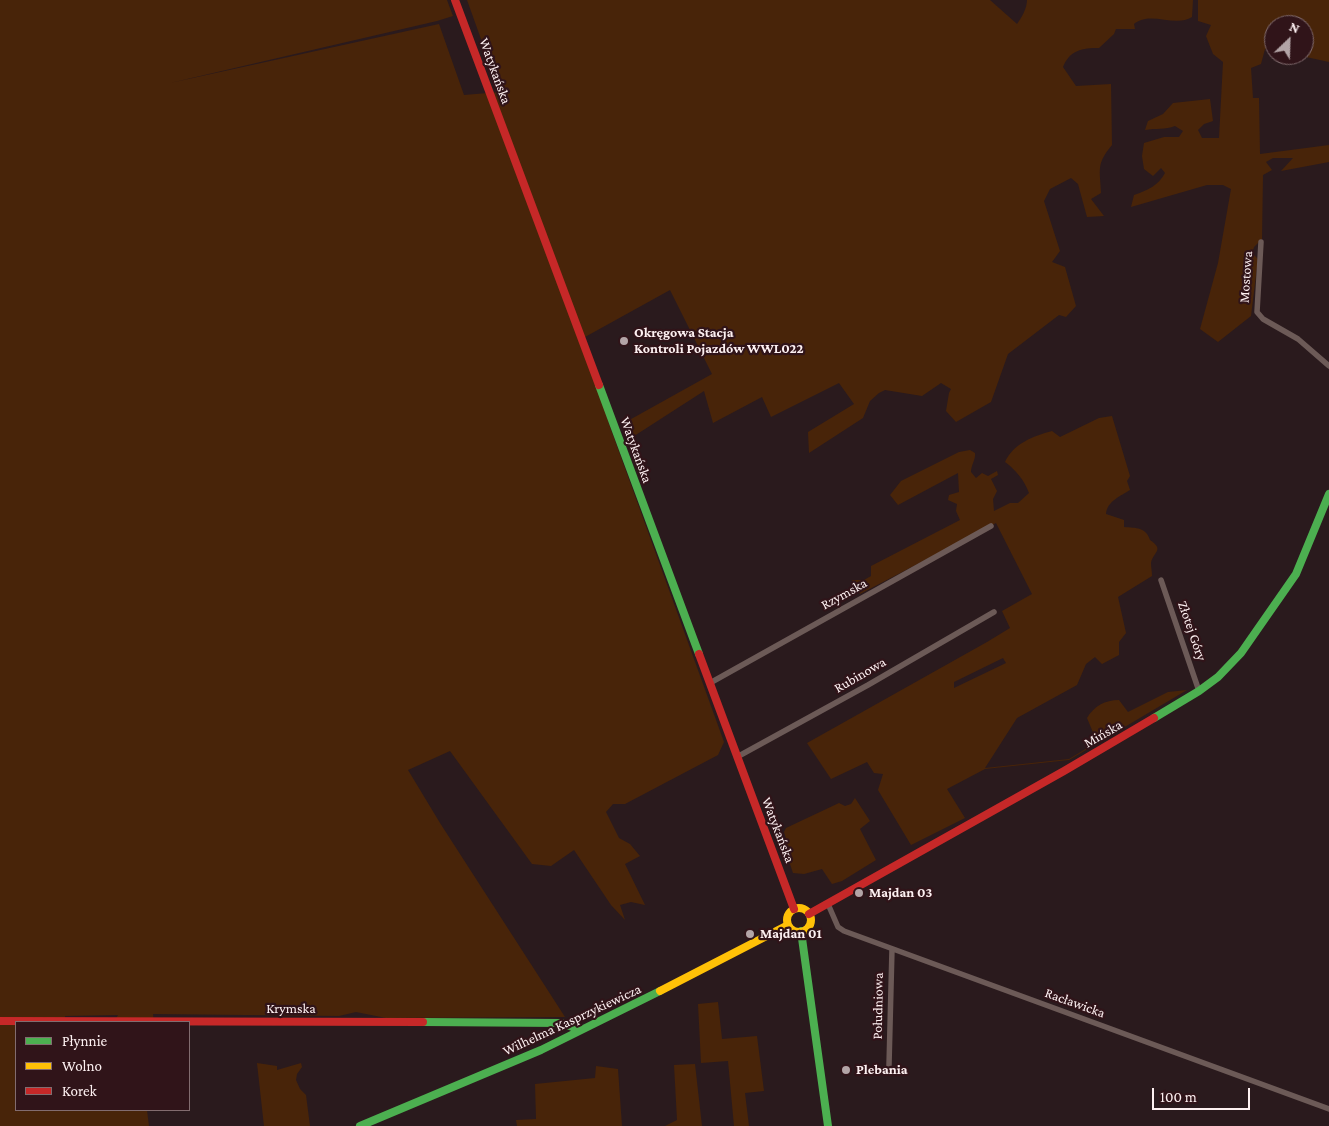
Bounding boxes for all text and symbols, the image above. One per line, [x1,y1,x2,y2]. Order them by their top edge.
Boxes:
north arrow [1264,15,1314,65]
text: N [1287,18,1302,36]
street label: Watykańska [475,36,515,106]
street label: Mostowa [1236,250,1256,304]
place label: Okręgowa Stacja Kontroli Pojazdów WWL022 [634,325,804,358]
marker: Okręgowa Stacja Kontroli Pojazdów WWL022 [618,335,630,347]
street label: Watykańska [616,415,656,485]
street label: Rzymska [818,575,870,613]
street label: Złotej Góry [1174,599,1210,663]
street label: Rubinowa [831,653,889,697]
street label: Mińska [1081,716,1125,752]
street label: Watykańska [758,795,798,865]
place label: Majdan 03 [869,885,932,901]
marker: Majdan 03 [853,887,865,899]
place label: Majdan 01 [760,926,822,942]
marker: Majdan 01 [744,928,756,940]
street label: Południowa [869,972,887,1040]
street label: Wilhelma Kasprzykiewicza [500,981,644,1059]
street label: Racławicka [1043,984,1107,1022]
street label: Krymska [266,1001,316,1017]
legend [15,1021,190,1111]
text: Płynnie [62,1033,107,1049]
text: Wolno [62,1058,102,1074]
place label: Plebania [856,1062,908,1078]
marker: Plebania [840,1064,852,1076]
scale bar [1154,1078,1252,1110]
text: Korek [62,1083,97,1099]
text: 100 m [1160,1089,1197,1105]

